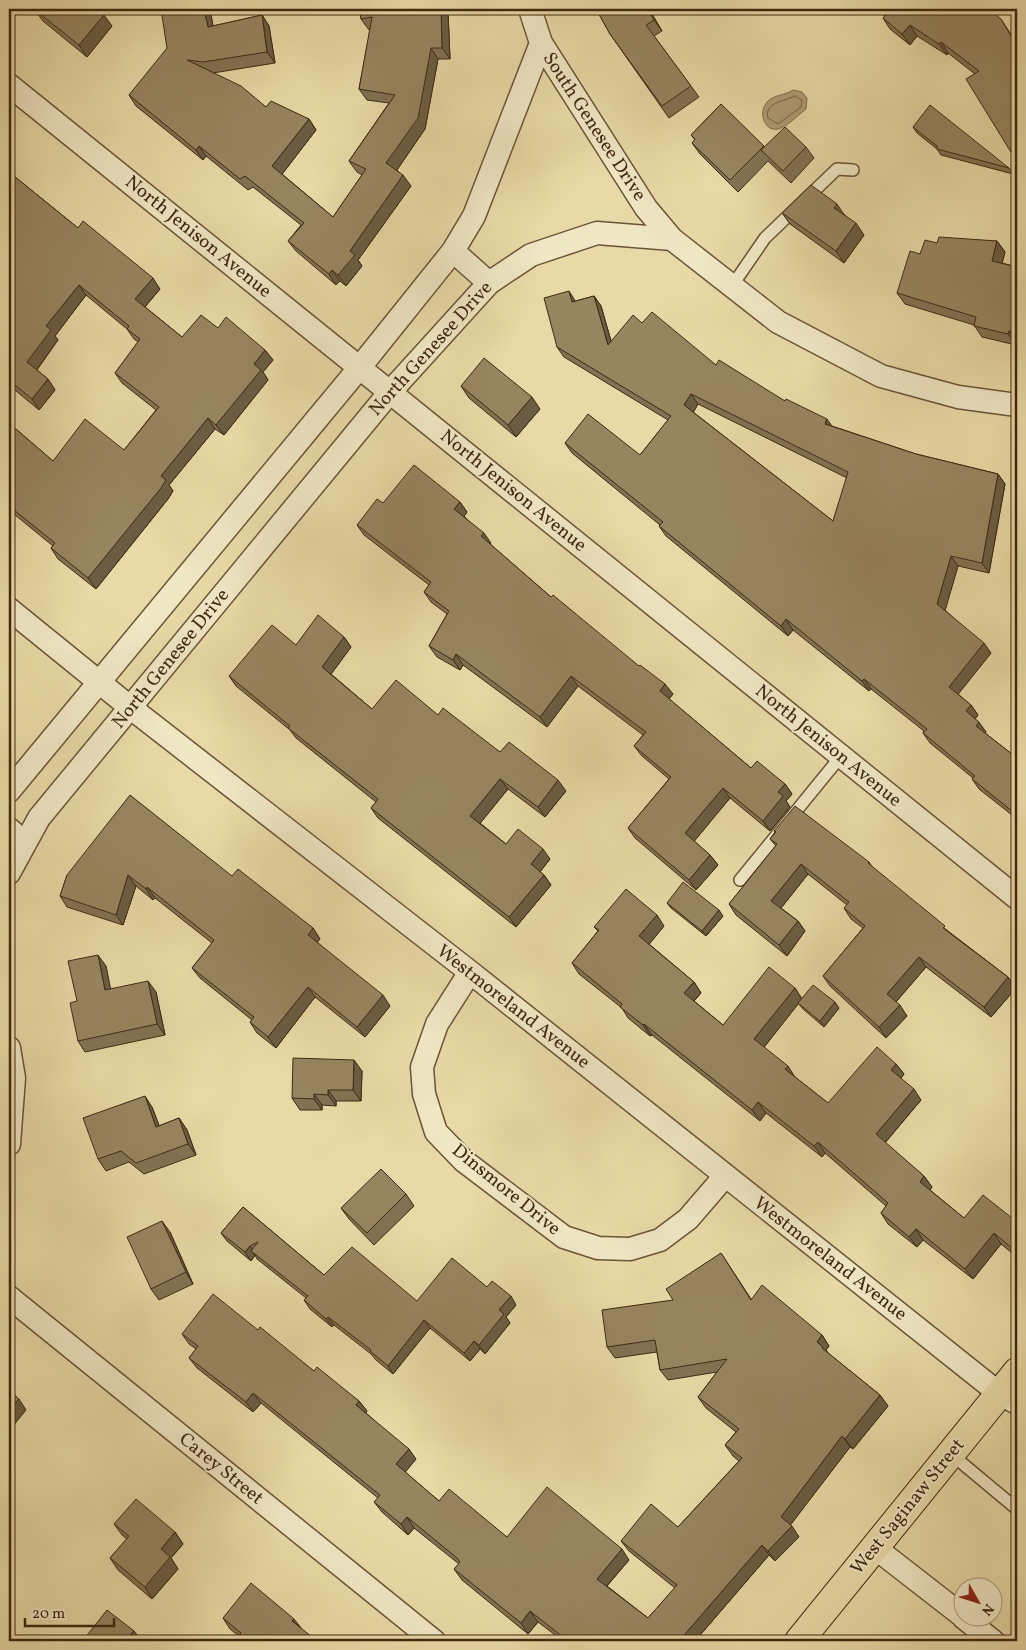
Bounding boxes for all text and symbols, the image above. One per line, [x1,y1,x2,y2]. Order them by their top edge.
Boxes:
street label: South Genesee Drive [536,47,652,207]
street label: North Jenison Avenue [119,170,277,304]
street label: North Genesee Drive [363,276,499,422]
street label: North Jenison Avenue [434,424,592,558]
street label: North Genesee Drive [106,583,236,735]
street label: North Jenison Avenue [749,679,907,813]
street label: Westmoreland Avenue [431,939,595,1075]
street label: Dinsmore Drive [446,1138,566,1242]
street label: Westmoreland Avenue [748,1191,912,1327]
street label: Carey Street [173,1427,269,1511]
street label: West Saginaw Street [845,1433,971,1581]
north arrow [954,1578,1004,1628]
scale bar [25,1595,114,1627]
text: N [976,1599,998,1619]
text: 20 m [32,1604,65,1625]

